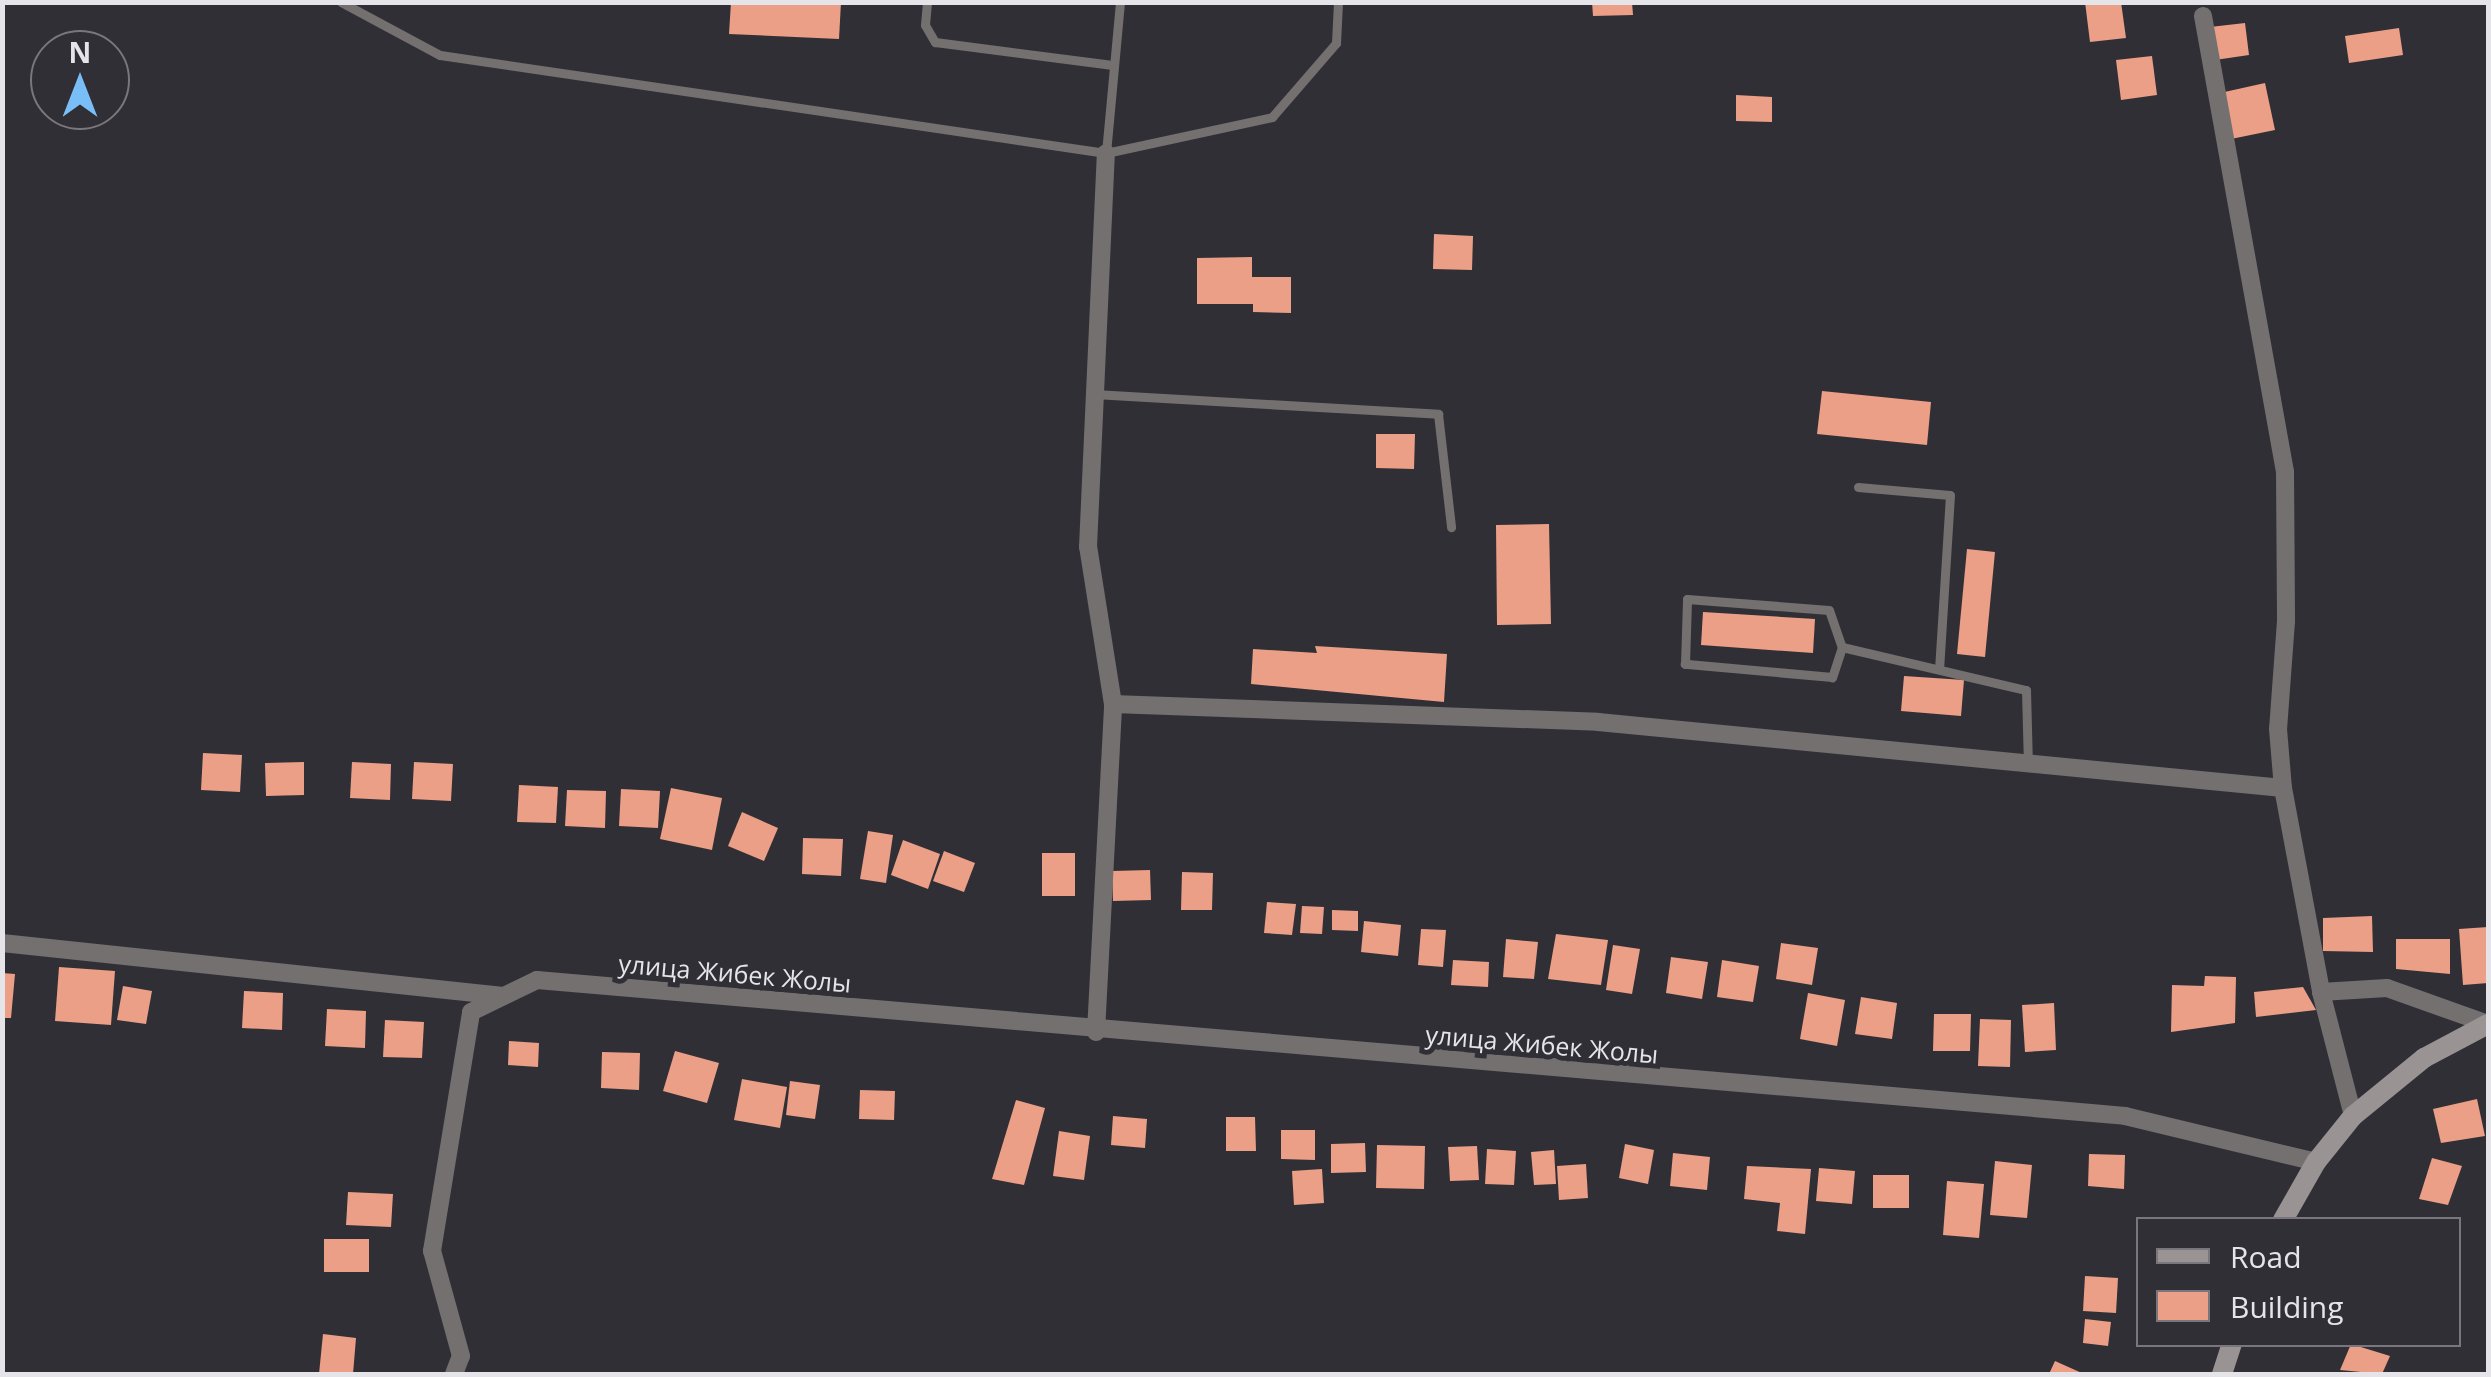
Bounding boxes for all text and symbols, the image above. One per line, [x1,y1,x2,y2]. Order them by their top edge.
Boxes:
north arrow [30,30,130,130]
text: N [69,33,91,71]
street label: улица Жибек Жолы [617,948,853,998]
street label: улица Жибек Жолы [1424,1019,1660,1069]
legend [2136,1217,2461,1347]
text: Road [2230,1236,2302,1277]
text: Building [2230,1286,2344,1327]

